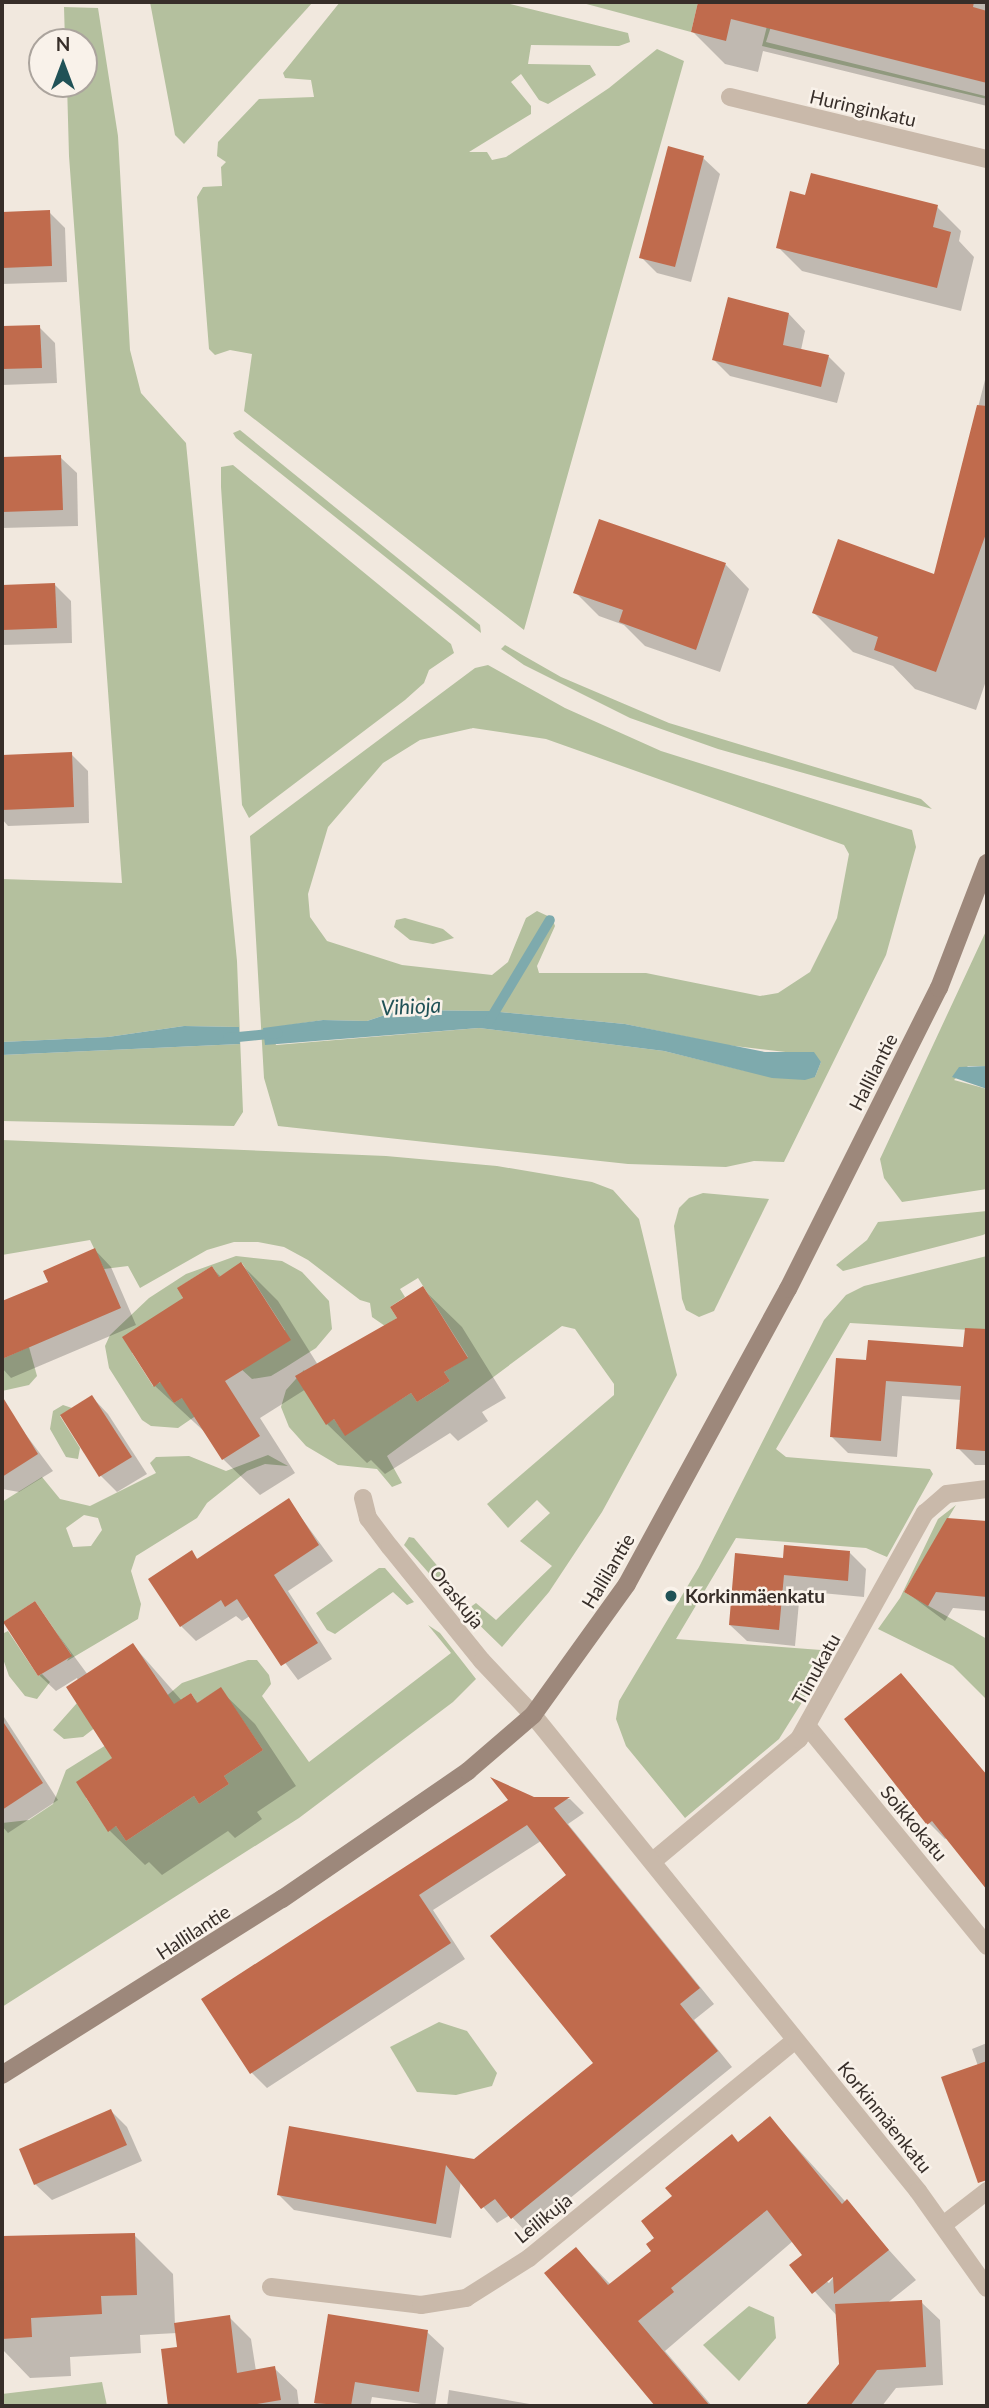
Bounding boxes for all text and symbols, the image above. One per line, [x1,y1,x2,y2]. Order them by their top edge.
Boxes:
north arrow [28,28,98,98]
text: N [56,32,70,55]
street label: Huringinkatu [808,85,918,131]
water label: Vihioja [380,992,442,1020]
street label: Hallilantie [844,1030,902,1114]
street label: Hallilantie [577,1529,639,1613]
street label: Oraskuja [425,1561,489,1633]
place label: Korkinmäenkatu [685,1585,825,1607]
marker: Korkinmäenkatu [663,1588,679,1604]
street label: Tiinukatu [787,1629,845,1709]
street label: Soikkokatu [876,1781,952,1865]
street label: Hallilantie [152,1900,234,1964]
street label: Korkinmäenkatu [833,2057,937,2177]
street label: Leilikuja [510,2188,576,2248]

